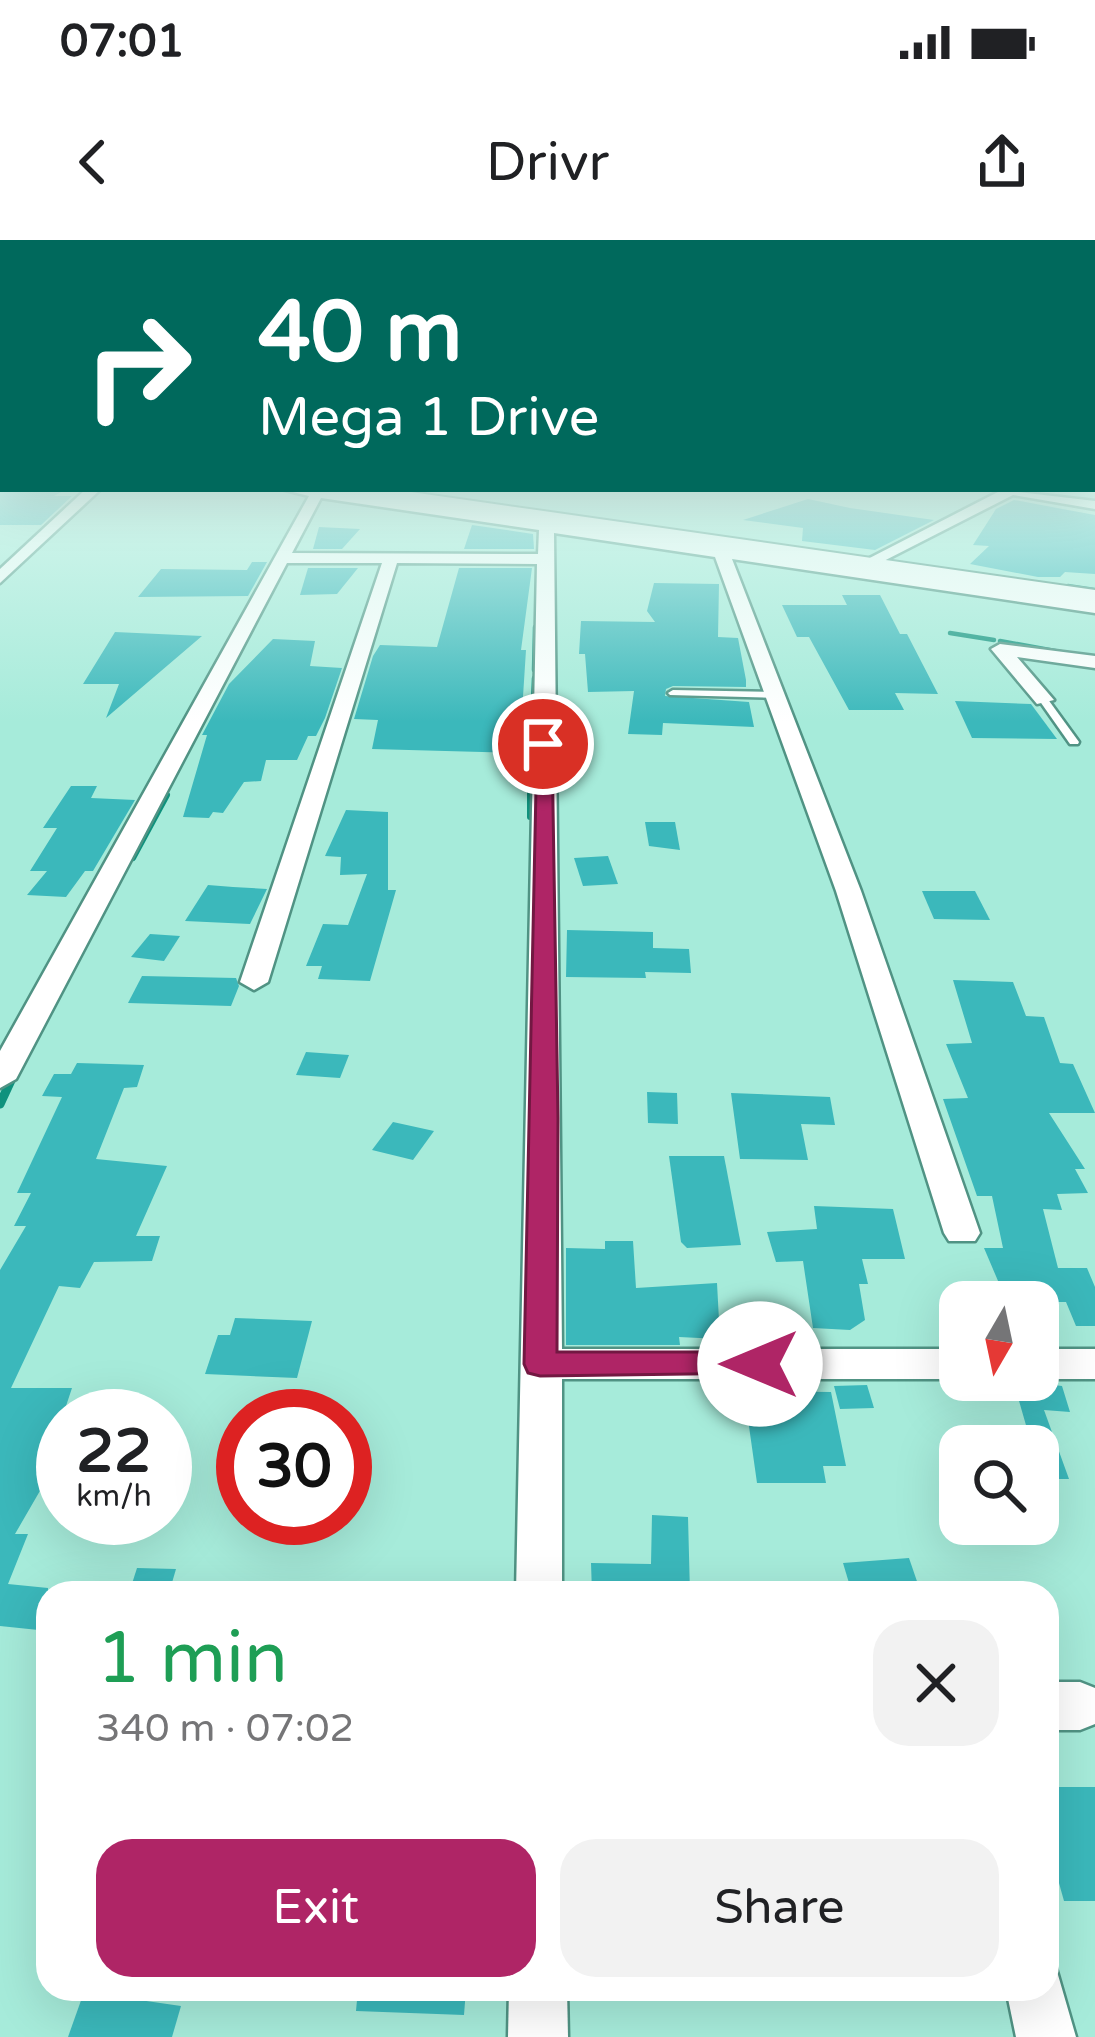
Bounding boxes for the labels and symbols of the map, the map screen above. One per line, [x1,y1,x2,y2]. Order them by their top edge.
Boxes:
pin [492,693,594,795]
north arrow [939,1281,1059,1401]
position arrow [697,1301,823,1427]
speed limit sign: 30 [216,1389,372,1545]

